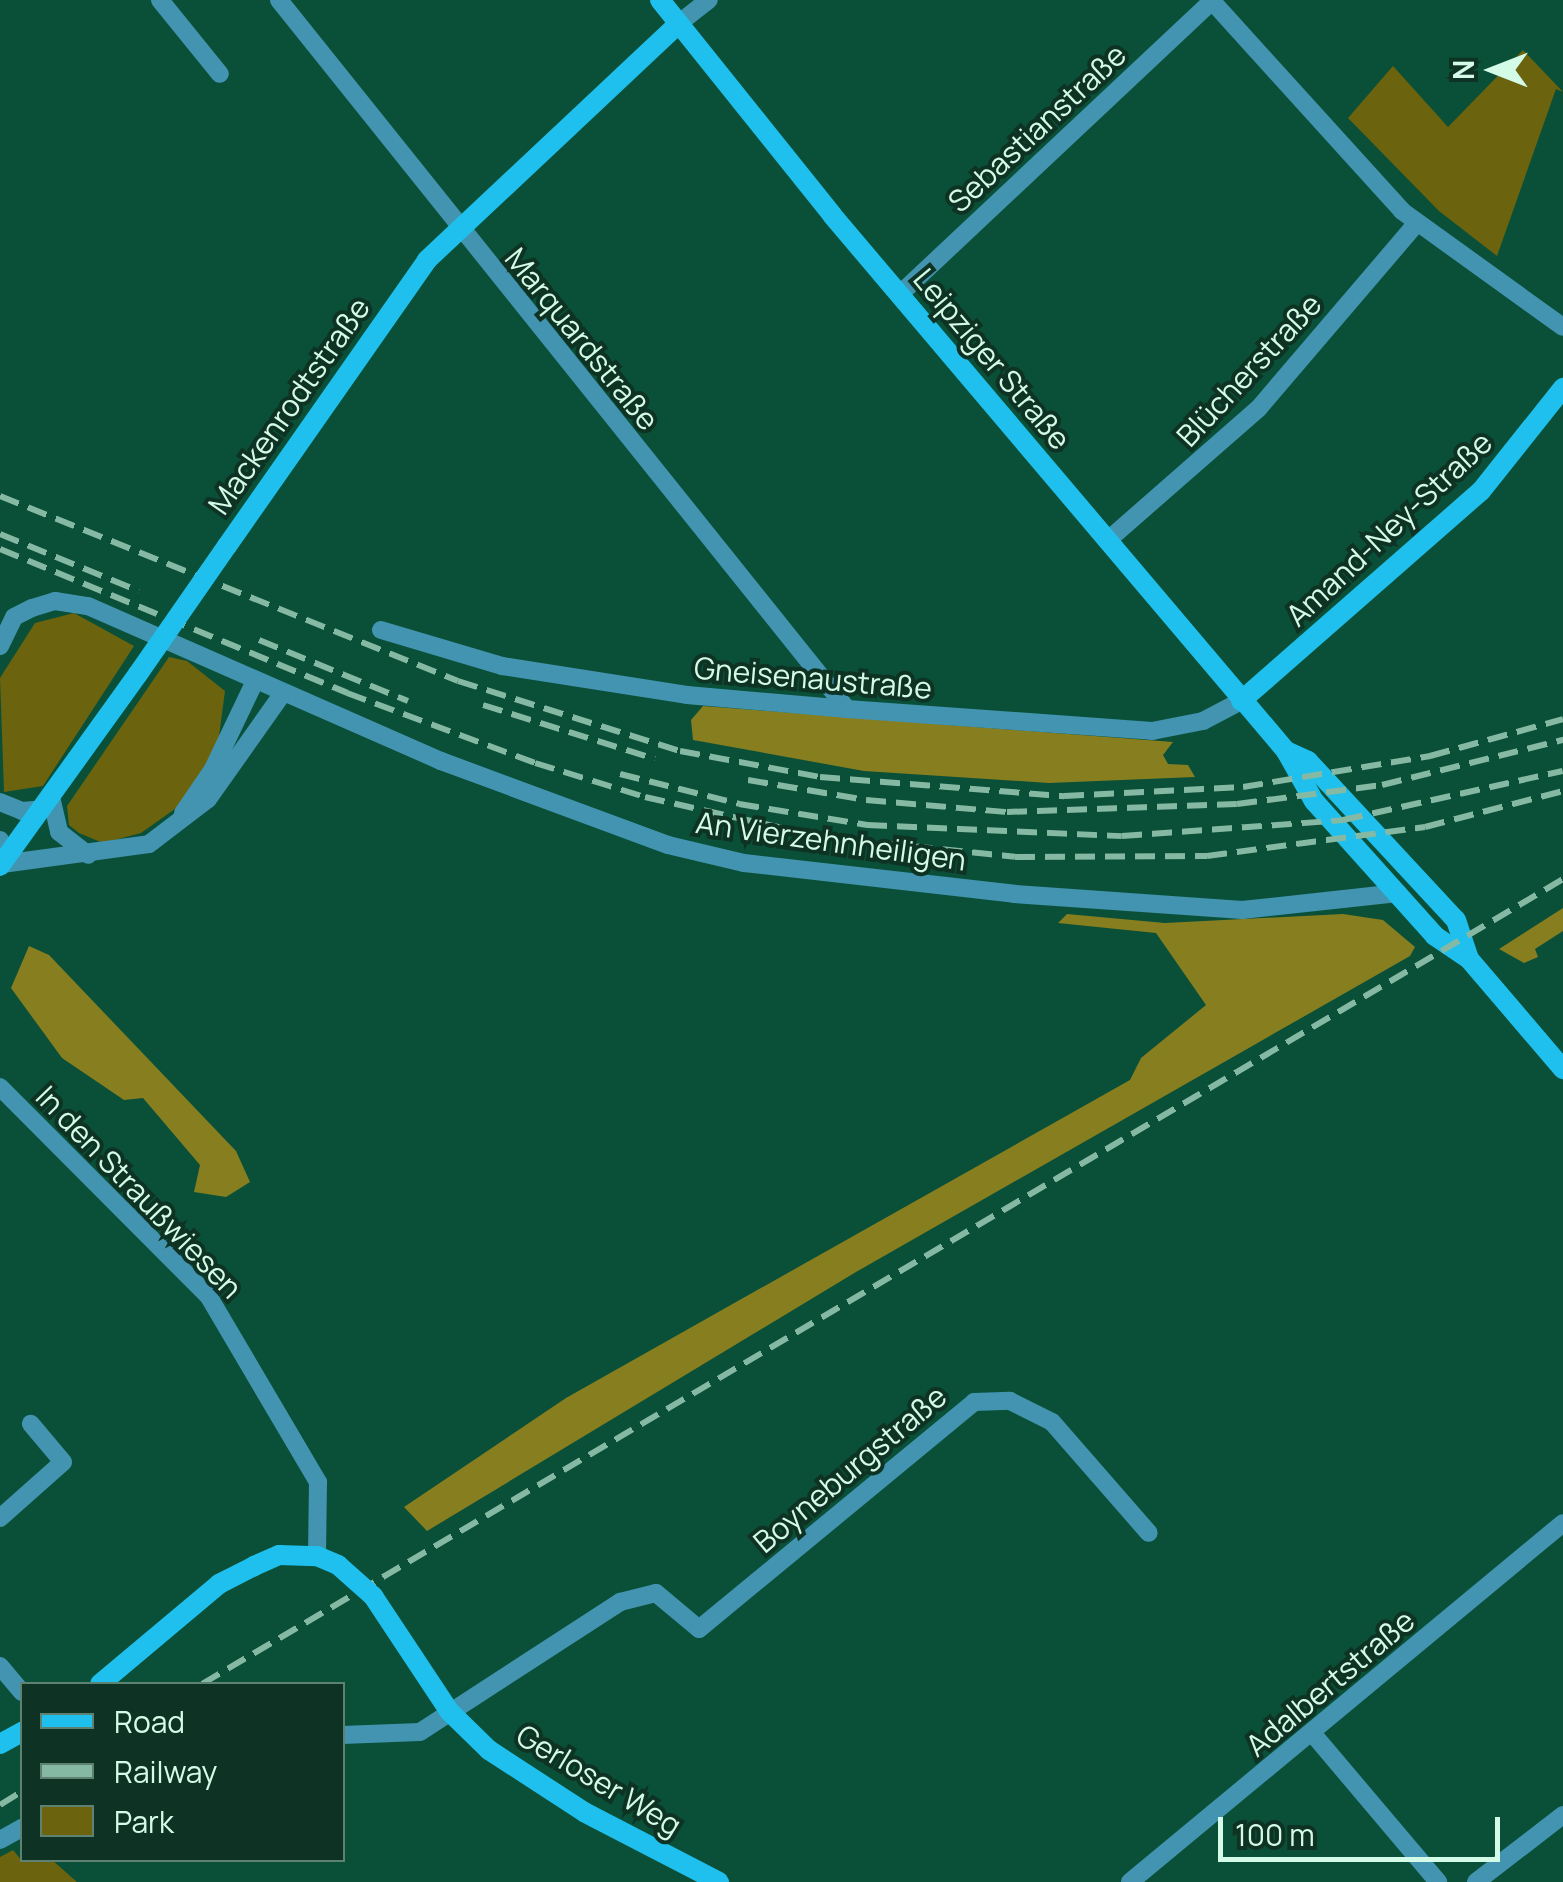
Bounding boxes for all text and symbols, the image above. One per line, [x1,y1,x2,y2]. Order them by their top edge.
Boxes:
north arrow [1443,20,1543,120]
street label: Sebastianstraße [941,36,1133,220]
text: N [1444,60,1482,80]
street label: Marquardstraße [498,241,666,437]
street label: Leipziger Straße [906,261,1078,457]
street label: Blücherstraße [1169,286,1329,454]
street label: Mackenrodtstraße [201,291,377,521]
street label: Amand-Ney-Straße [1279,424,1499,634]
street label: Gneisenaustraße [693,650,933,706]
street label: An Vierzehnheiligen [694,804,968,878]
street label: In den Straußwiesen [28,1078,250,1306]
street label: Boyneburgstraße [746,1378,954,1560]
street label: Adalbertstraße [1238,1602,1422,1764]
legend [20,1682,345,1862]
text: Road [114,1701,185,1742]
street label: Gerloser Weg [510,1717,688,1843]
text: Railway [114,1751,217,1792]
scale bar [1223,1797,1506,1859]
text: Park [114,1801,174,1842]
text: 100 m [1235,1814,1315,1855]

